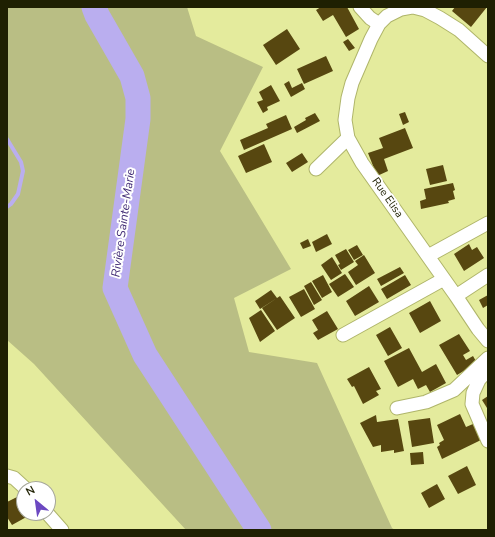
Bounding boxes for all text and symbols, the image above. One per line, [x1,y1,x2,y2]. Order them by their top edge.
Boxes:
water label: Rivière Sainte-Marie [109,168,139,278]
street label: Rue Elisa [369,176,405,220]
north arrow [16,481,56,521]
text: N [23,482,38,500]

